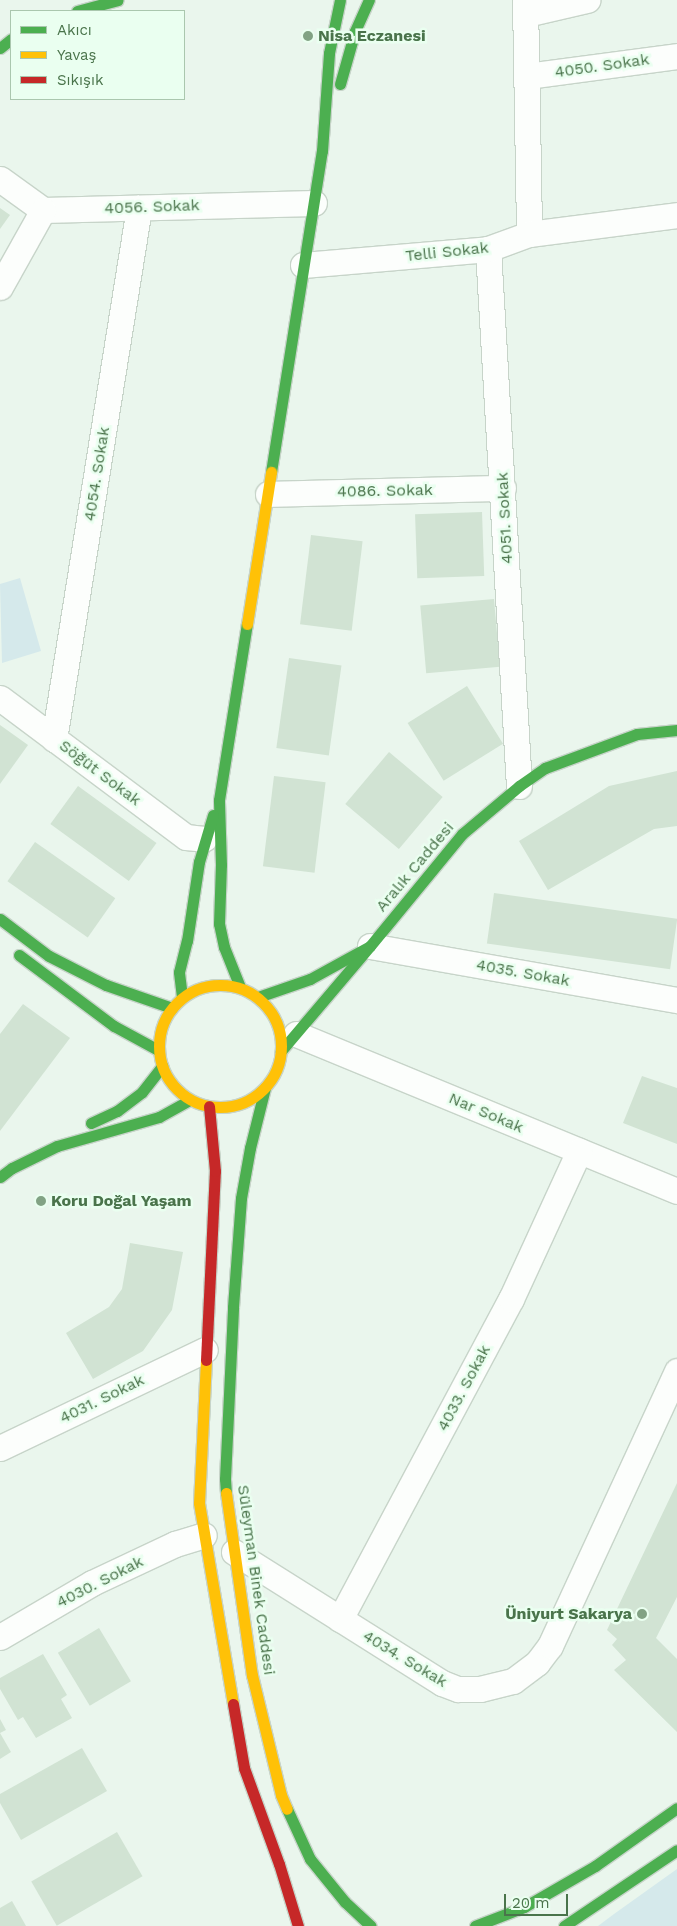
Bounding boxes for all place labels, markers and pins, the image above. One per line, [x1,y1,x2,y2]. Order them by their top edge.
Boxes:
place label: Nisa Eczanesi [318,26,426,46]
marker: Nisa Eczanesi [302,30,314,42]
place label: Koru Doğal Yaşam [51,1191,192,1211]
marker: Koru Doğal Yaşam [35,1195,47,1207]
place label: Üniyurt Sakarya [505,1604,632,1624]
marker: Üniyurt Sakarya [636,1608,648,1620]

